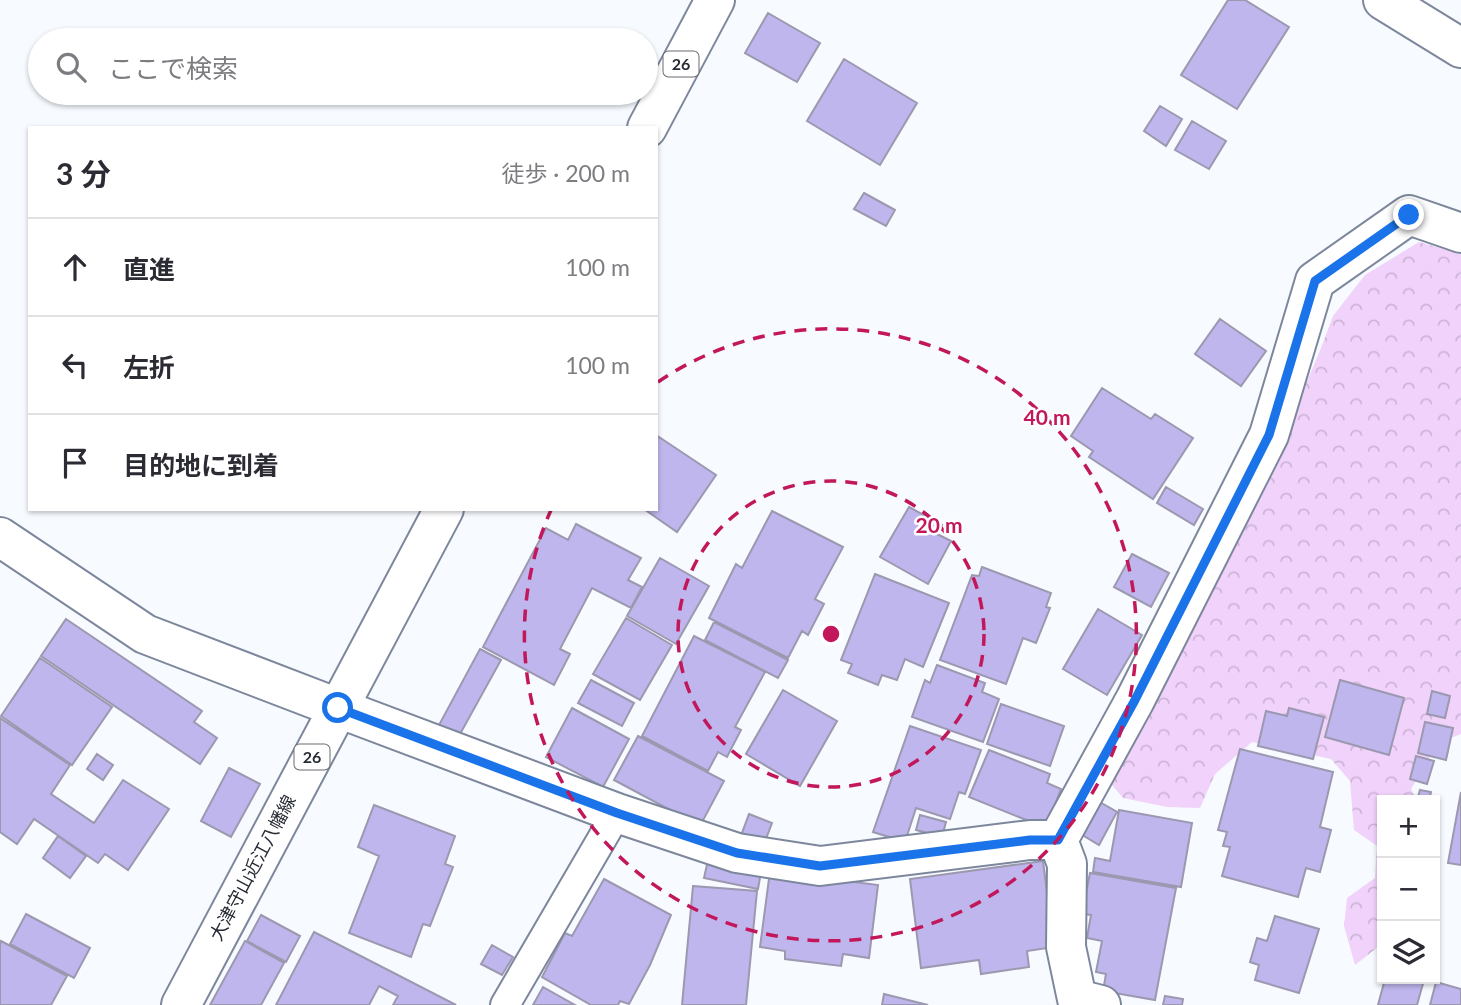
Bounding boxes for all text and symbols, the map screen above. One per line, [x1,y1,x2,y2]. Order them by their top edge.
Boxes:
search box [28,28,658,105]
icon: search [52,48,90,86]
text: ここで検索 [108,52,238,84]
road number: 26 [664,52,698,76]
text: 3 分 [56,155,111,191]
text: 徒歩 · 200 m [501,159,630,187]
route end [1393,199,1424,230]
icon: ahead [56,248,94,286]
text: 直進 [123,253,175,285]
text: 100 m [565,253,630,281]
icon: left [56,346,94,384]
text: 左折 [123,351,175,383]
text: 100 m [565,351,630,379]
text: 40 m [1023,404,1071,429]
icon: arrive [56,444,94,482]
text: 目的地に到着 [123,449,279,481]
text: 20 m [915,512,963,537]
centre of rings [819,622,843,646]
route start [322,692,353,723]
road number: 26 [294,744,330,770]
street label: 大津守山近江八幡線 [204,791,300,944]
map controls [1377,795,1440,984]
button: + [1377,795,1440,858]
button: − [1377,858,1440,921]
button: layers [1377,921,1440,984]

